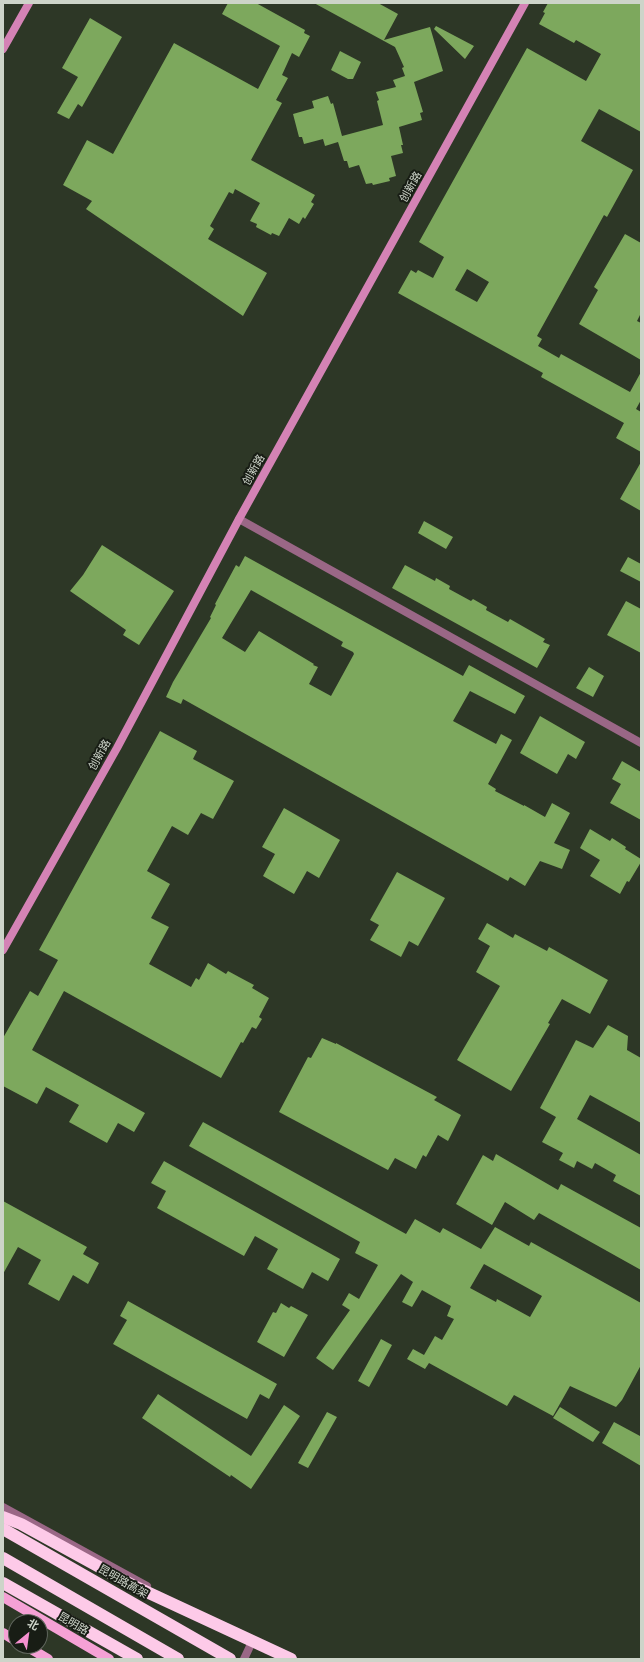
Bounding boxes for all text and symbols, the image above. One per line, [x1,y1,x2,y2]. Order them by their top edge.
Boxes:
street label: 创新路 [397,169,425,205]
street label: 创新路 [240,452,268,488]
street label: 创新路 [86,737,114,773]
street label: 昆明路高架 [96,1563,150,1601]
street label: 昆明路 [55,1610,91,1638]
north arrow [8,1614,48,1654]
text: 北 [25,1616,42,1633]

